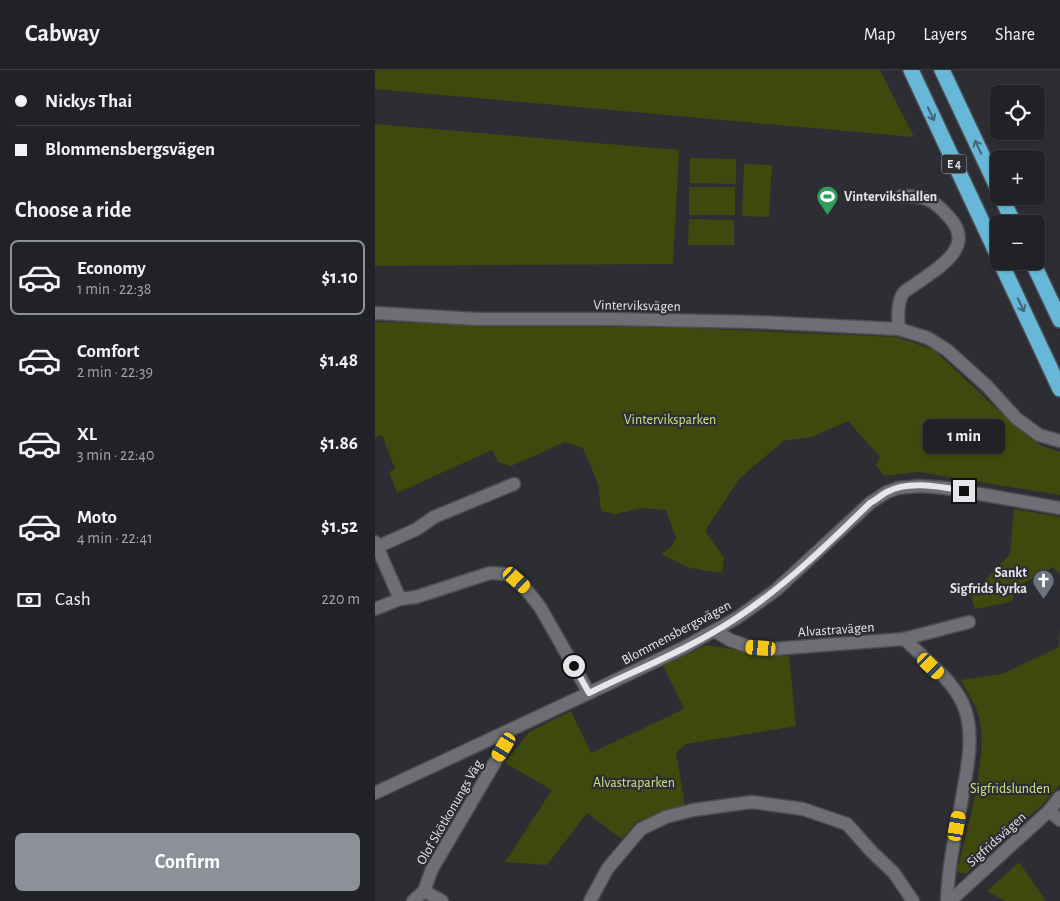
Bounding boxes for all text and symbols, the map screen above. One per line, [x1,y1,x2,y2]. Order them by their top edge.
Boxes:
text: Cabway [25,22,100,46]
text: Map [864,26,895,44]
text: Layers [923,26,967,44]
text: Share [995,26,1035,44]
map controls [990,85,1045,270]
button: locate [990,85,1045,140]
text: Nickys Thai [45,92,132,111]
one-way arrow [927,106,936,121]
text: Blommensbergsvägen [45,140,215,159]
one-way arrow [973,140,982,155]
button: + [990,150,1045,205]
road number: E 4 [941,155,967,174]
sports icon: Vintervikshallen [816,184,840,215]
place label: Vintervikshallen [844,190,937,204]
text: Choose a ride [15,199,131,221]
button: − [990,215,1045,270]
icon: car [17,255,62,300]
text: Economy [77,259,146,278]
text: $1.10 [322,268,358,287]
text: 1 min · 22:38 [77,281,151,297]
one-way arrow [1017,297,1026,312]
street label: Vinterviksvägen [593,298,681,314]
icon: car [17,338,62,383]
text: Comfort [77,342,139,361]
text: $1.48 [319,351,358,370]
text: 2 min · 22:39 [77,364,153,380]
park label: Vinterviksparken [624,413,716,427]
callout: 1 min [923,418,1005,454]
icon: car [17,421,62,466]
text: XL [77,425,97,444]
text: 1 min [947,428,981,444]
text: $1.86 [320,434,358,453]
text: 3 min · 22:40 [77,447,154,463]
route end [953,480,975,502]
icon: car [17,504,62,549]
text: Moto [77,508,117,527]
text: $1.52 [321,517,358,536]
text: 4 min · 22:41 [77,530,153,546]
car [500,564,533,596]
place label: Sankt Sigfrids kyrka [950,566,1027,596]
church icon: Sankt Sigfrids kyrka [1031,568,1055,599]
icon: cash [15,586,43,614]
text: Cash [55,590,91,609]
text: 220 m [322,591,360,607]
street label: Blommensbergsvägen [619,598,733,668]
street label: Alvastravägen [797,620,875,640]
car [745,639,776,657]
car [914,650,947,682]
route start [563,655,585,677]
car [489,730,518,764]
street label: Olof Skötkonungs Väg [414,758,486,867]
park label: Alvastraparken [593,776,675,790]
park label: Sigfridslunden [970,782,1050,796]
car [947,810,966,842]
street label: Sigfridsvägen [964,810,1029,870]
button: Confirm [15,833,360,891]

